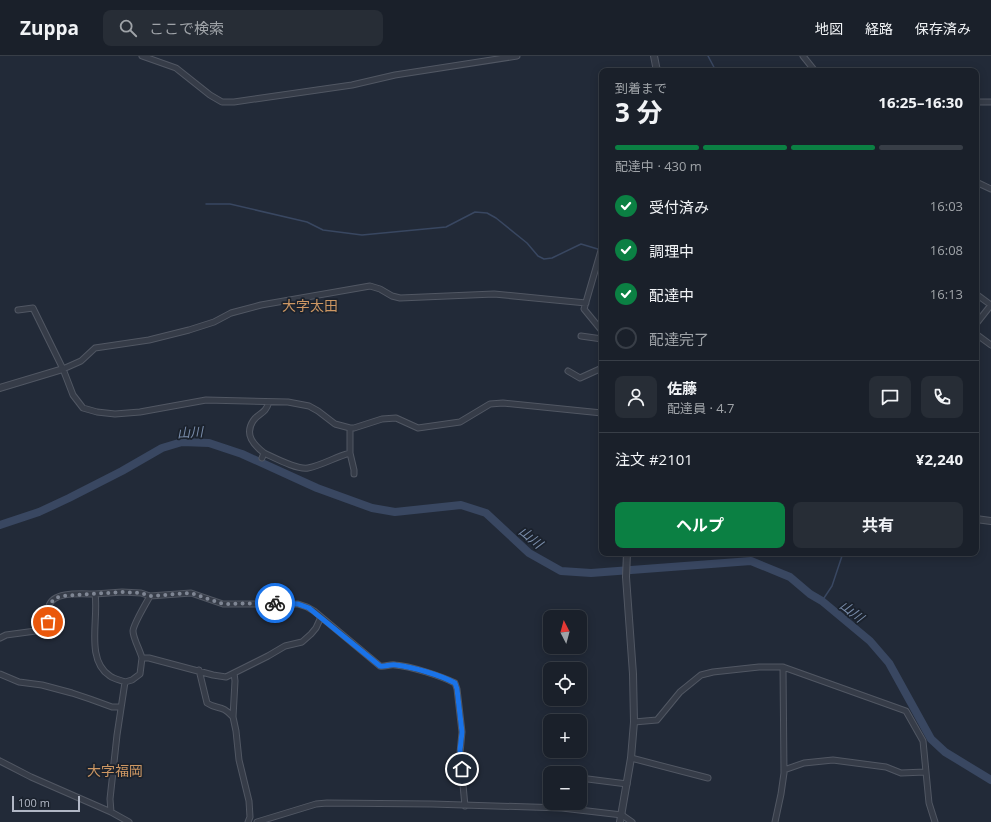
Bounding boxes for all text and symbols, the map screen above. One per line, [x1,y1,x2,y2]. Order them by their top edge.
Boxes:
search box [103,10,383,46]
text: Zuppa [20,15,79,41]
icon: search [117,17,139,39]
text: ここで検索 [149,18,224,38]
text: 地図 [815,19,843,38]
text: 経路 [865,19,893,38]
text: 保存済み [915,19,971,38]
text: 到着まで [615,79,667,97]
text: 16:25–16:30 [878,92,963,112]
text: 3 分 [615,94,663,130]
text: 配達中 · 430 m [615,157,702,175]
icon: check [615,195,637,217]
text: 受付済み [649,197,709,217]
text: 16:03 [930,197,963,215]
icon: check [615,239,637,261]
text: 調理中 [649,241,694,261]
text: 16:08 [930,241,963,259]
icon: check [615,283,637,305]
text: 配達中 [649,285,694,305]
text: 16:13 [930,285,963,303]
district label: 大字太田 [282,296,338,315]
text: 配達完了 [649,329,709,349]
button: person [615,376,657,418]
button: chat [869,376,911,418]
button: phone [921,376,963,418]
text: 佐藤 [667,378,697,398]
text: 配達員 · 4.7 [667,399,734,417]
water label: 山川 [177,422,205,442]
text: 注文 #2101 [615,449,693,469]
text: ¥2,240 [916,449,963,469]
button: ヘルプ [615,502,785,548]
button: 共有 [793,502,963,548]
water label: 山川 [515,522,548,553]
courier [255,583,295,623]
icon: bike [264,592,286,614]
water label: 山川 [836,596,869,627]
pin [31,605,65,639]
north arrow [543,610,587,654]
map controls [543,610,587,810]
icon: bag [37,611,59,633]
button: locate [543,662,587,706]
button: + [543,714,587,758]
pin [445,752,479,786]
icon: home [451,758,473,780]
district label: 大字福岡 [87,761,143,780]
button: − [543,766,587,810]
scale bar [12,794,80,813]
text: 100 m [18,795,50,810]

